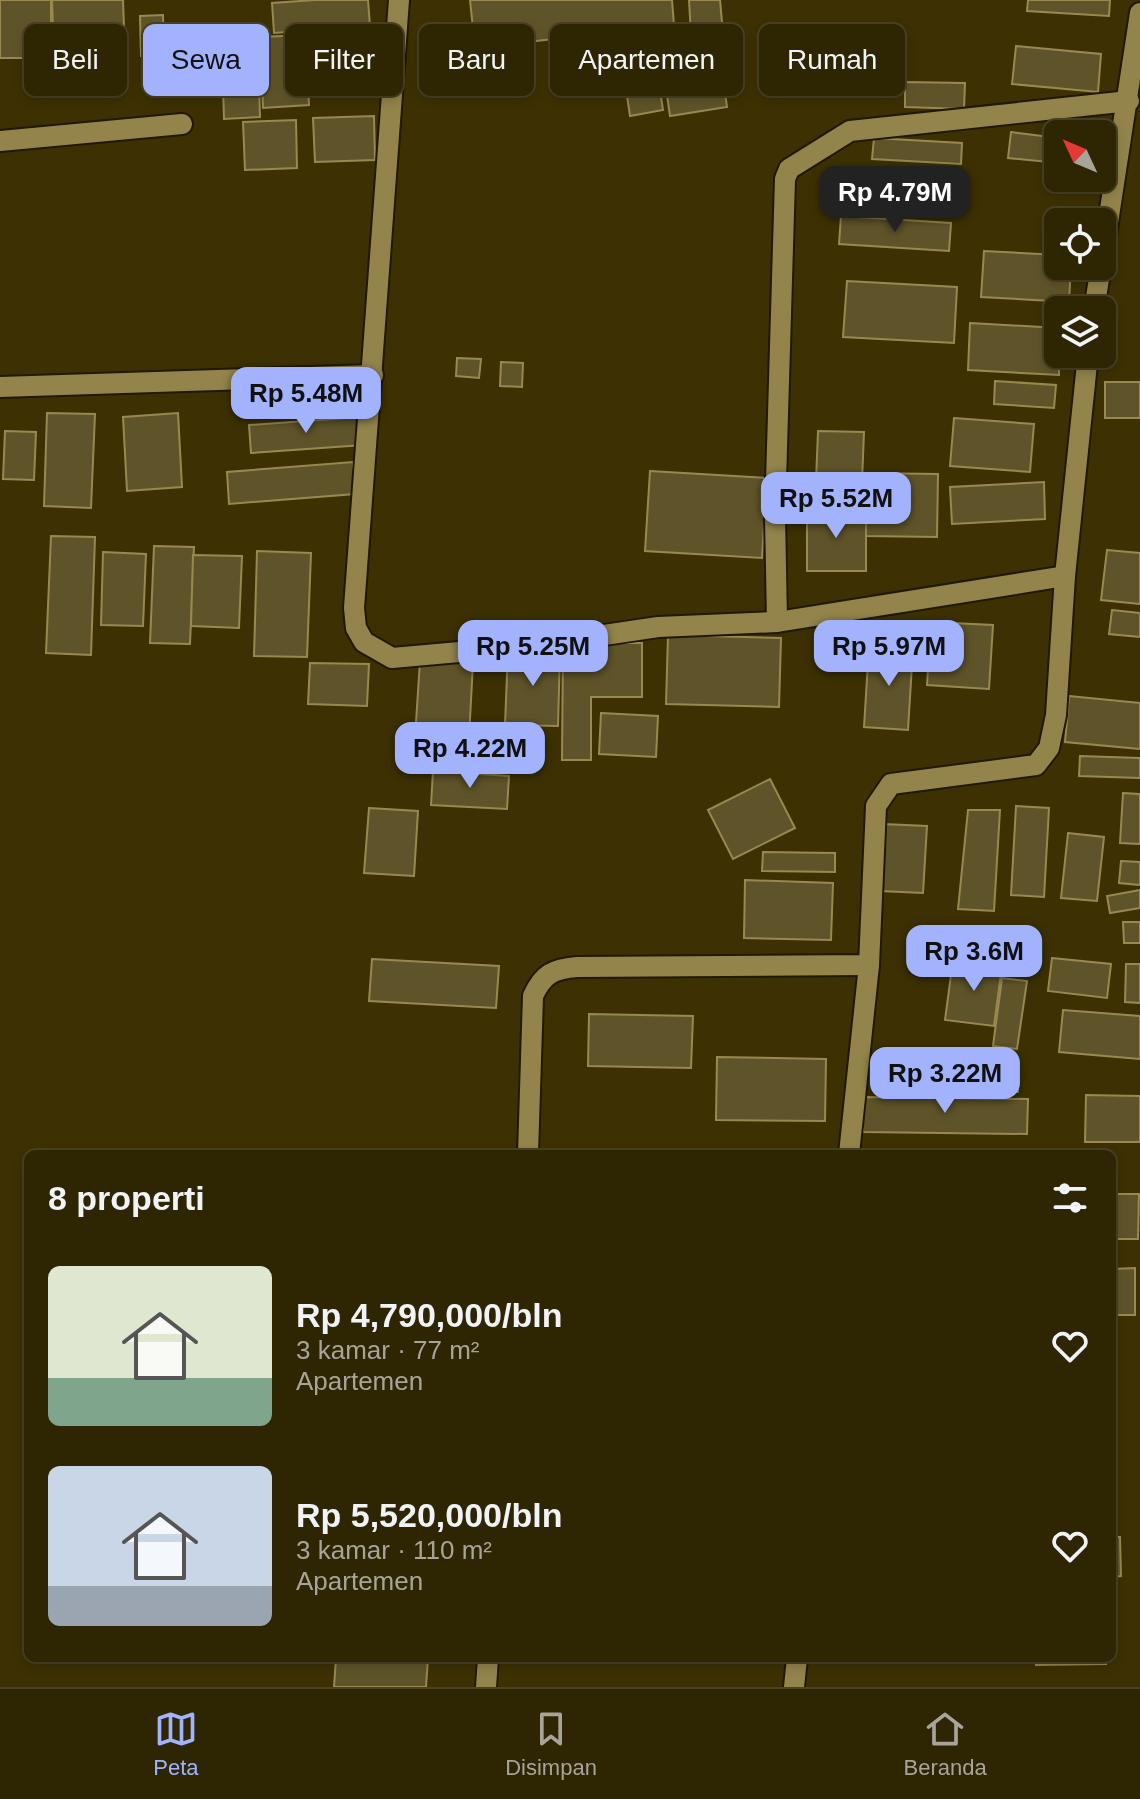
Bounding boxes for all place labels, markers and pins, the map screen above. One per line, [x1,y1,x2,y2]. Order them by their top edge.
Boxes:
pin: Rp 4.79M [812,166,978,234]
pin: Rp 5.48M [223,367,389,435]
pin: Rp 5.52M [753,472,919,540]
pin: Rp 5.25M [450,620,616,688]
pin: Rp 5.97M [806,620,972,688]
pin: Rp 4.22M [387,722,553,790]
pin: Rp 3.6M [900,925,1048,993]
pin: Rp 3.22M [862,1047,1028,1115]

